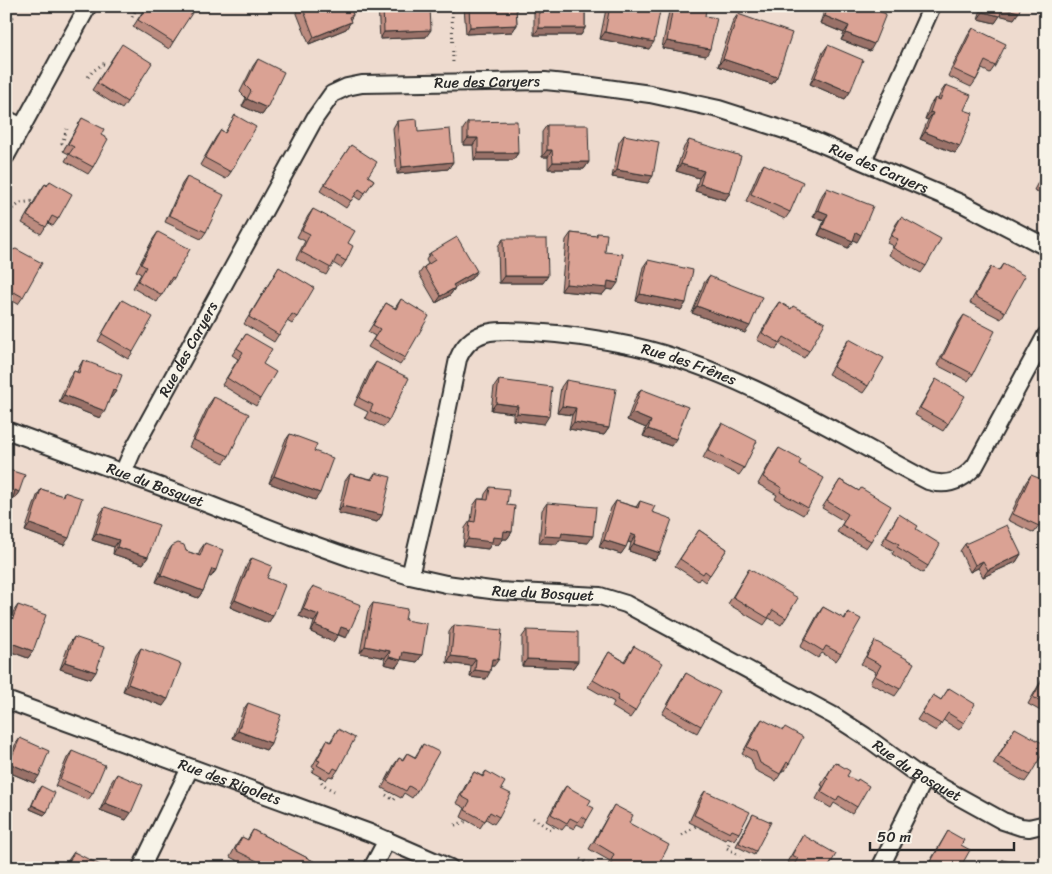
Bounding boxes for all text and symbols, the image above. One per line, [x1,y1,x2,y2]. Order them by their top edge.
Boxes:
street label: Rue des Caryers [434,68,541,96]
street label: Rue des Caryers [825,136,933,201]
street label: Rue des Caryers [151,296,225,402]
street label: Rue des Frênes [639,335,741,393]
street label: Rue du Bosquet [103,455,208,515]
street label: Rue du Bosquet [490,577,595,609]
street label: Rue du Bosquet [867,732,967,809]
street label: Rue des Rigolets [175,751,285,813]
scale bar [870,819,1013,851]
text: 50 m [877,824,912,850]

